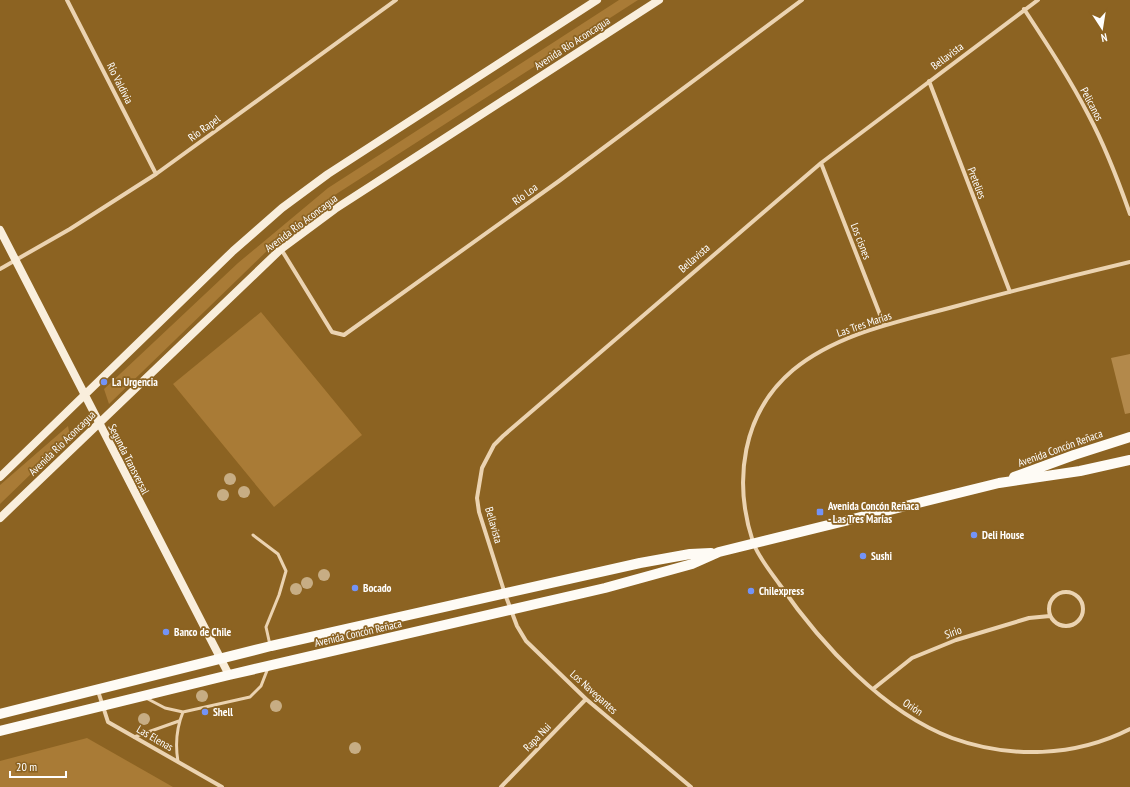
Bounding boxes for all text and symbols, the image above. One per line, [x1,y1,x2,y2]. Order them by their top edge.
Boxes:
north arrow [1082,8,1122,48]
street label: Avenida Río Aconcagua [532,13,612,73]
text: N [1100,30,1108,45]
street label: Bellavista [928,39,966,73]
street label: Río Valdivia [104,60,136,106]
street label: Pelicanos [1077,85,1107,123]
street label: Río Rapel [185,111,223,144]
street label: Pretelies [965,165,990,201]
street label: Río Loa [510,180,540,208]
street label: Avenida Río Aconcagua [262,191,340,255]
street label: Los cisnes [848,221,874,262]
street label: Bellavista [675,241,713,275]
street label: Las Tres Marías [835,308,894,340]
place label: La Urgencia [112,375,158,389]
marker: La Urgencia [99,377,109,387]
street label: Avenida Río Aconcagua [26,408,98,478]
street label: Segunda Transversal [105,421,153,497]
street label: Avenida Concón Reñaca [1016,426,1104,470]
place label: Avenida Concón Reñaca - Las Tres Marías [827,499,919,526]
street label: Bellavista [482,505,506,545]
marker: Avenida Concón Reñaca - Las Tres Marías [815,507,825,517]
place label: Deli House [982,528,1025,542]
marker: Deli House [969,530,979,540]
place label: Sushi [871,549,893,563]
marker: Sushi [858,551,868,561]
place label: Bocado [363,581,392,595]
marker: Bocado [350,583,360,593]
place label: Chilexpress [759,584,804,598]
marker: Chilexpress [746,586,756,596]
street label: Avenida Concón Reñaca [313,616,403,650]
street label: Sirio [943,622,964,642]
place label: Banco de Chile [174,625,232,639]
marker: Banco de Chile [161,627,171,637]
street label: Los Navegantes [567,667,621,717]
street label: Orión [900,695,926,719]
place label: Shell [213,705,233,719]
marker: Shell [200,707,210,717]
street label: Rapa Nui [520,720,554,754]
street label: Las Elenas [134,722,176,754]
scale bar [10,753,66,779]
text: 20 m [16,759,37,774]

